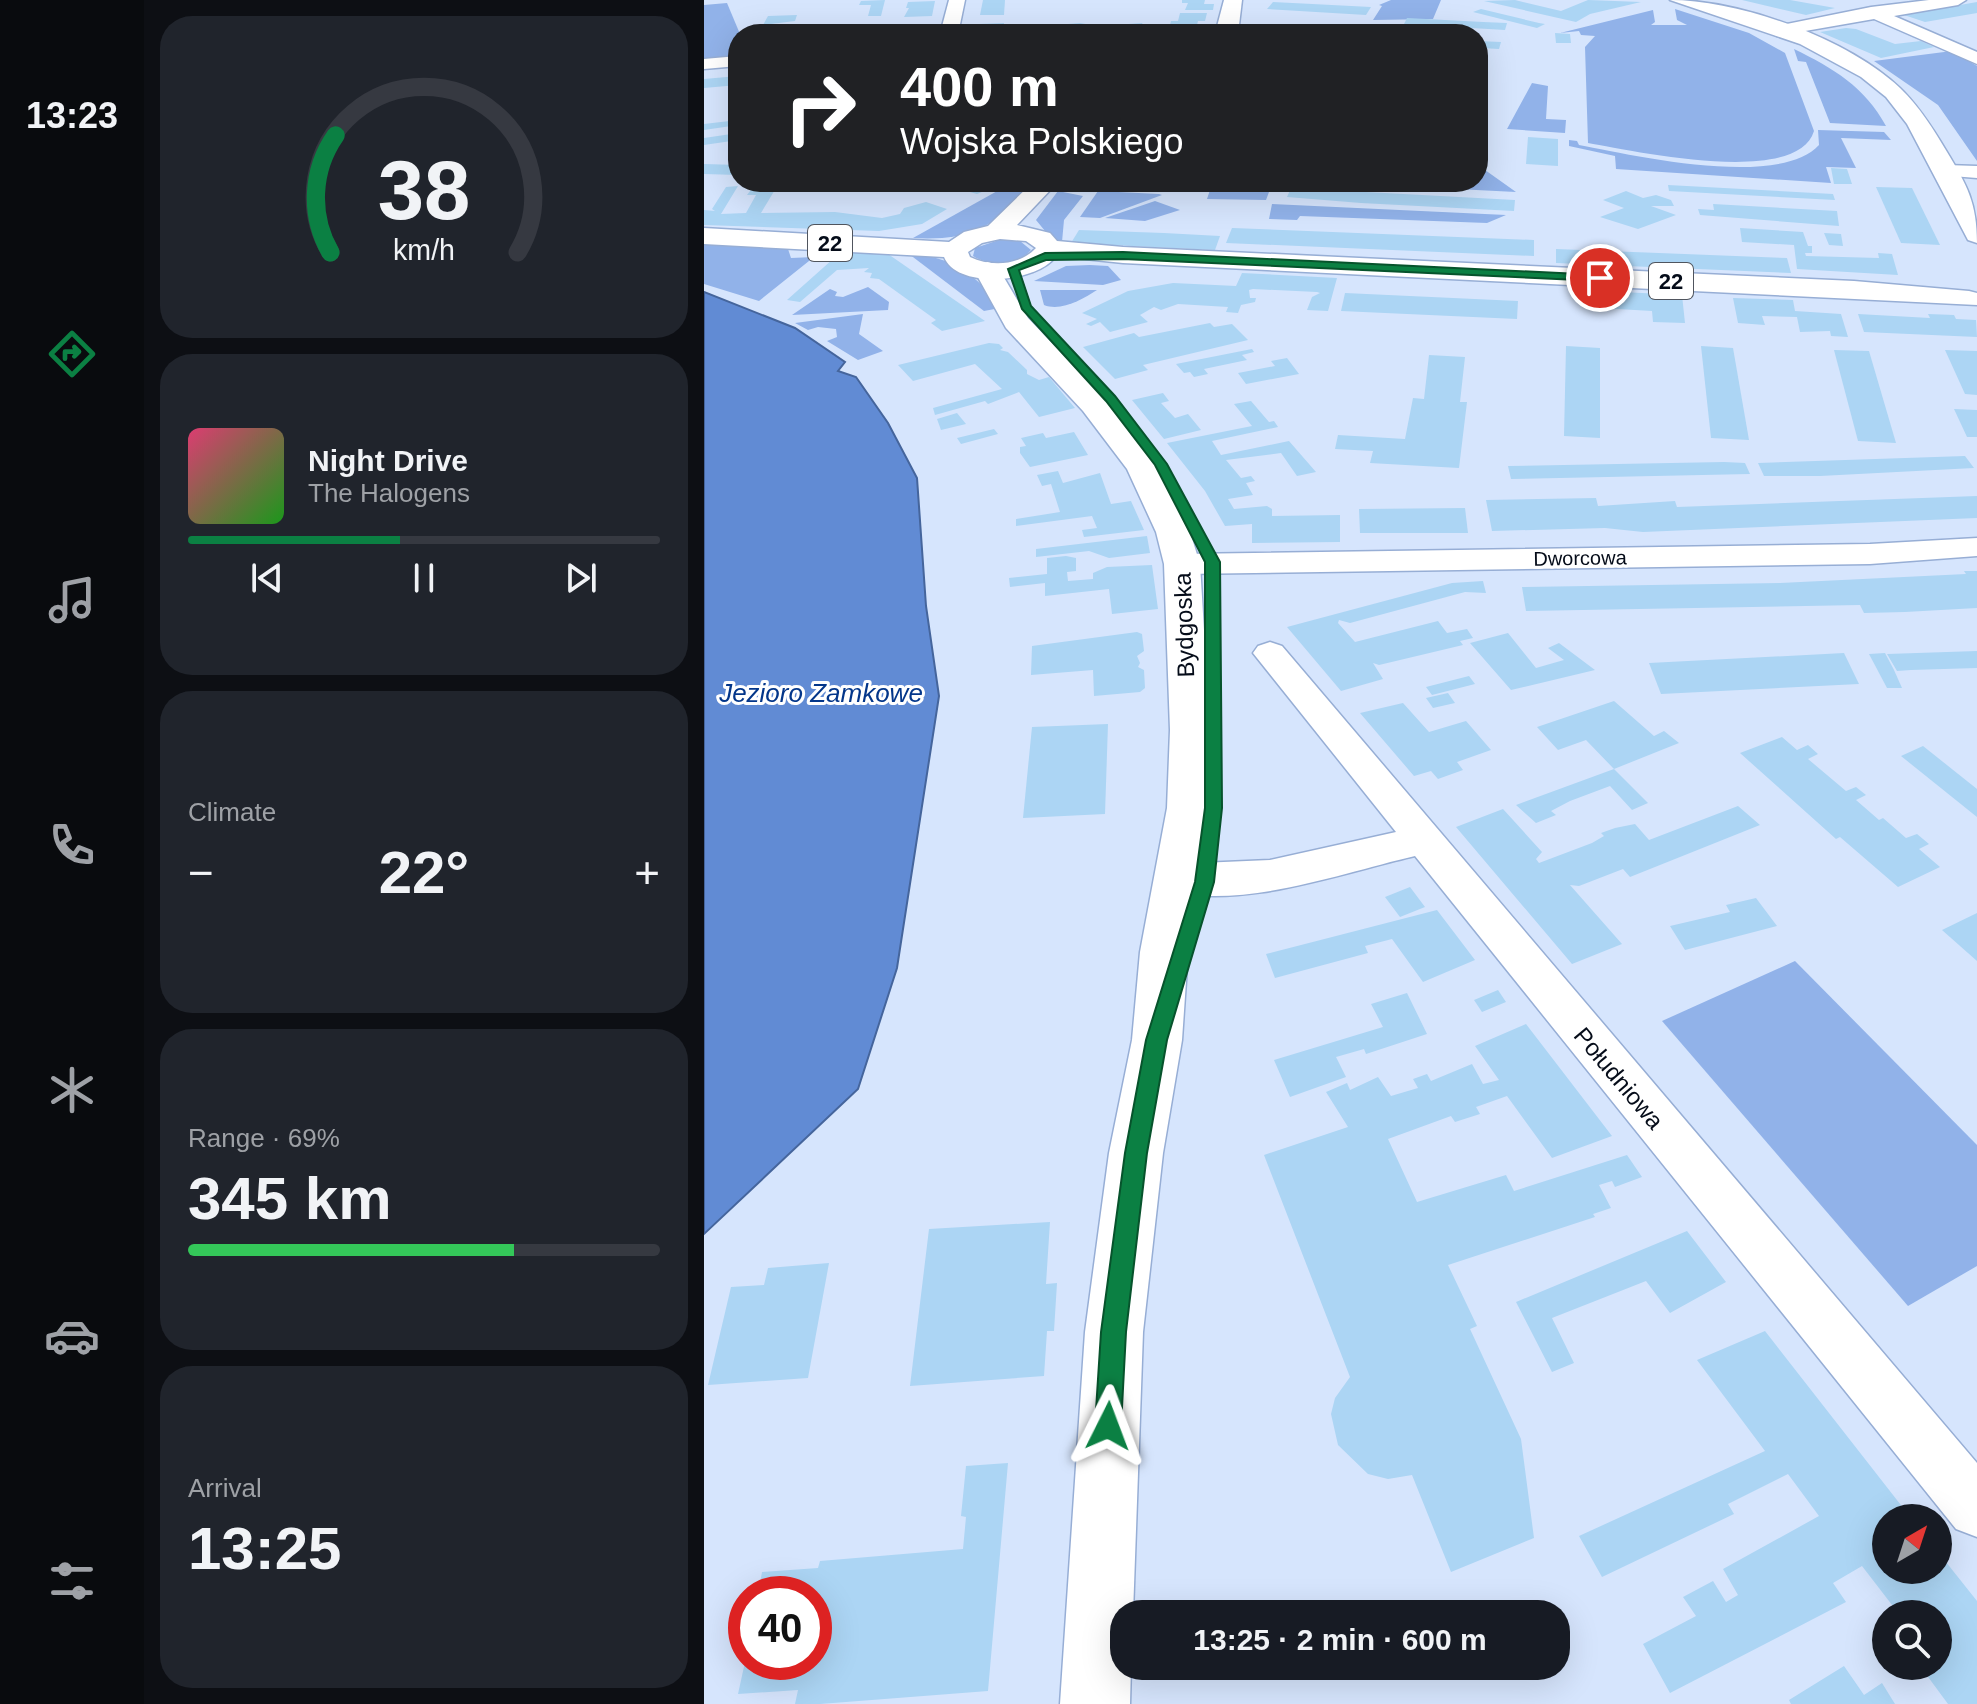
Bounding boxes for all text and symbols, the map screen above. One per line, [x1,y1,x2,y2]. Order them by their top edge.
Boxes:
text: 400 m [900,55,1059,118]
icon: right [768,56,872,160]
text: 13:23 [26,95,118,136]
text: Wojska Polskiego [900,121,1183,162]
text: 38 [378,143,470,236]
road number: 22 [808,225,852,261]
text: km/h [393,234,455,266]
pin [1566,244,1634,312]
icon: arrive [1578,256,1622,300]
road number: 22 [1649,263,1693,299]
icon: directions [44,326,100,382]
text: Night Drive [308,444,468,477]
text: The Halogens [308,478,470,508]
street label: Dworcowa [1533,546,1628,570]
icon: previous [245,556,289,600]
icon: pause [402,556,446,600]
icon: next [559,556,603,600]
street label: Bydgoska [1169,571,1199,678]
icon: music [44,572,100,628]
water label: Jezioro Zamkowe [718,678,923,708]
text: Climate [188,797,276,827]
icon: phone [44,817,100,873]
text: 22° [379,839,469,906]
text: − [188,848,214,897]
text: + [634,848,660,897]
street label: Południowa [1569,1022,1670,1135]
icon: climate [44,1062,100,1118]
text: Range · 69% [188,1123,340,1153]
text: 345 km [188,1165,392,1232]
icon: car [44,1308,100,1364]
position arrow [1066,1384,1150,1468]
text: Arrival [188,1473,262,1503]
north arrow [1872,1504,1952,1584]
map controls [1872,1504,1952,1680]
text: 13:25 [188,1515,341,1582]
icon: filters [44,1553,100,1609]
speed limit sign: 40 [728,1576,832,1680]
button: search [1872,1600,1952,1680]
text: 13:25 · 2 min · 600 m [1193,1623,1487,1656]

